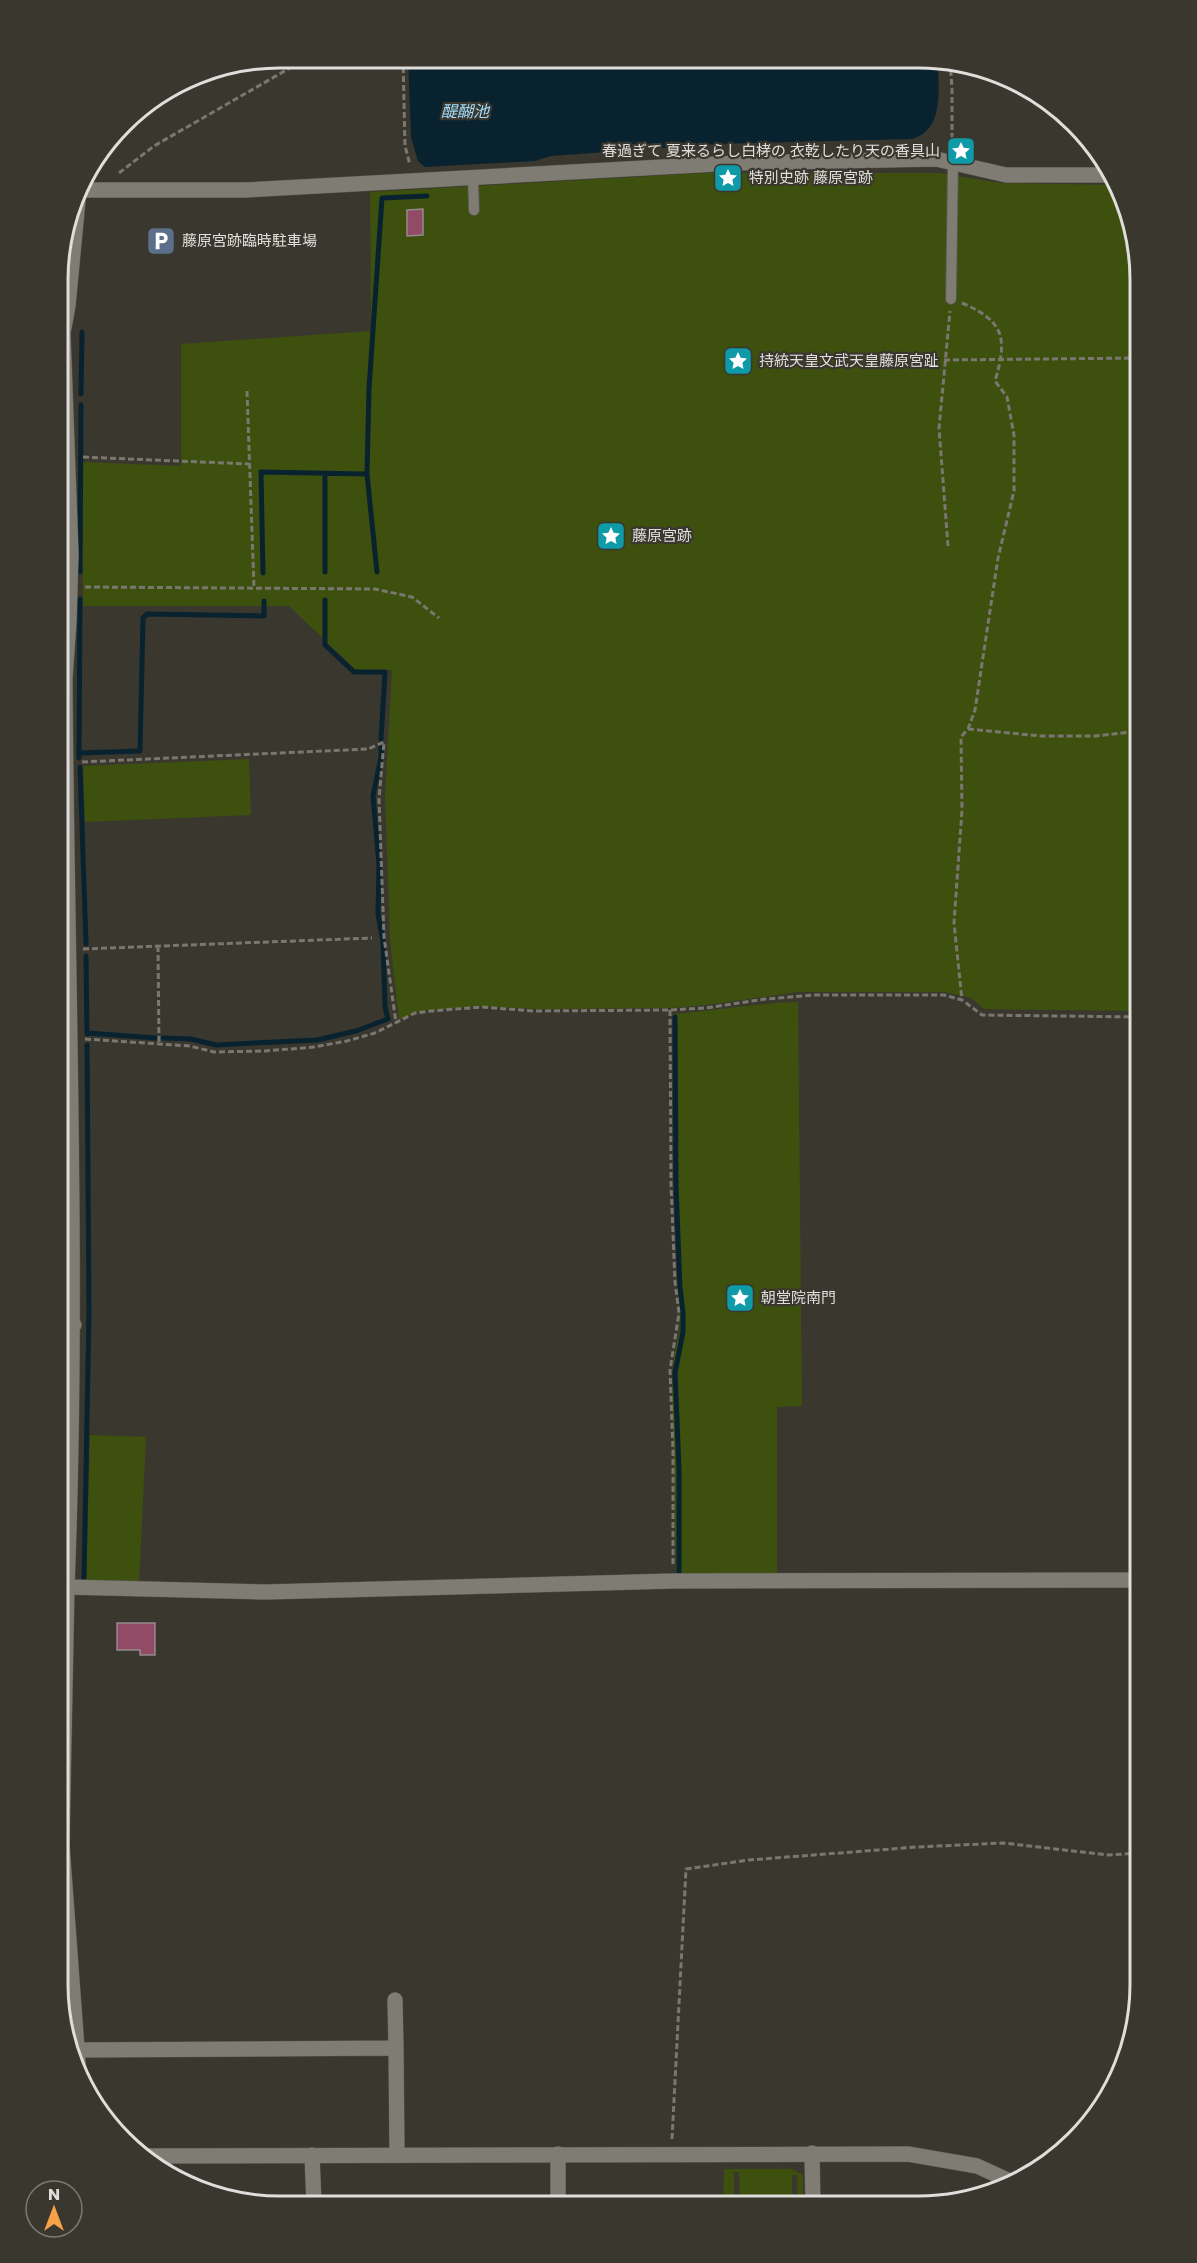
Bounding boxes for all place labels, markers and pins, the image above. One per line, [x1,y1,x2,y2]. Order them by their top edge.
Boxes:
place icon: 春過ぎて 夏来るらし白𣑥の 衣乾したり天の香具山 [945,135,977,167]
place label: 春過ぎて 夏来るらし白𣑥の 衣乾したり天の香具山 [602,140,940,161]
place icon: 特別史跡 藤原宮跡 [712,162,744,194]
place label: 特別史跡 藤原宮跡 [749,167,873,188]
parking icon: 藤原宮跡臨時駐車場 [145,225,177,257]
place label: 藤原宮跡臨時駐車場 [182,230,317,251]
place icon: 持統天皇文武天皇藤原宮趾 [722,345,754,377]
place label: 持統天皇文武天皇藤原宮趾 [759,350,939,371]
place icon: 藤原宮跡 [595,520,627,552]
place label: 藤原宮跡 [632,525,692,546]
place icon: 朝堂院南門 [724,1282,756,1314]
place label: 朝堂院南門 [761,1287,836,1308]

